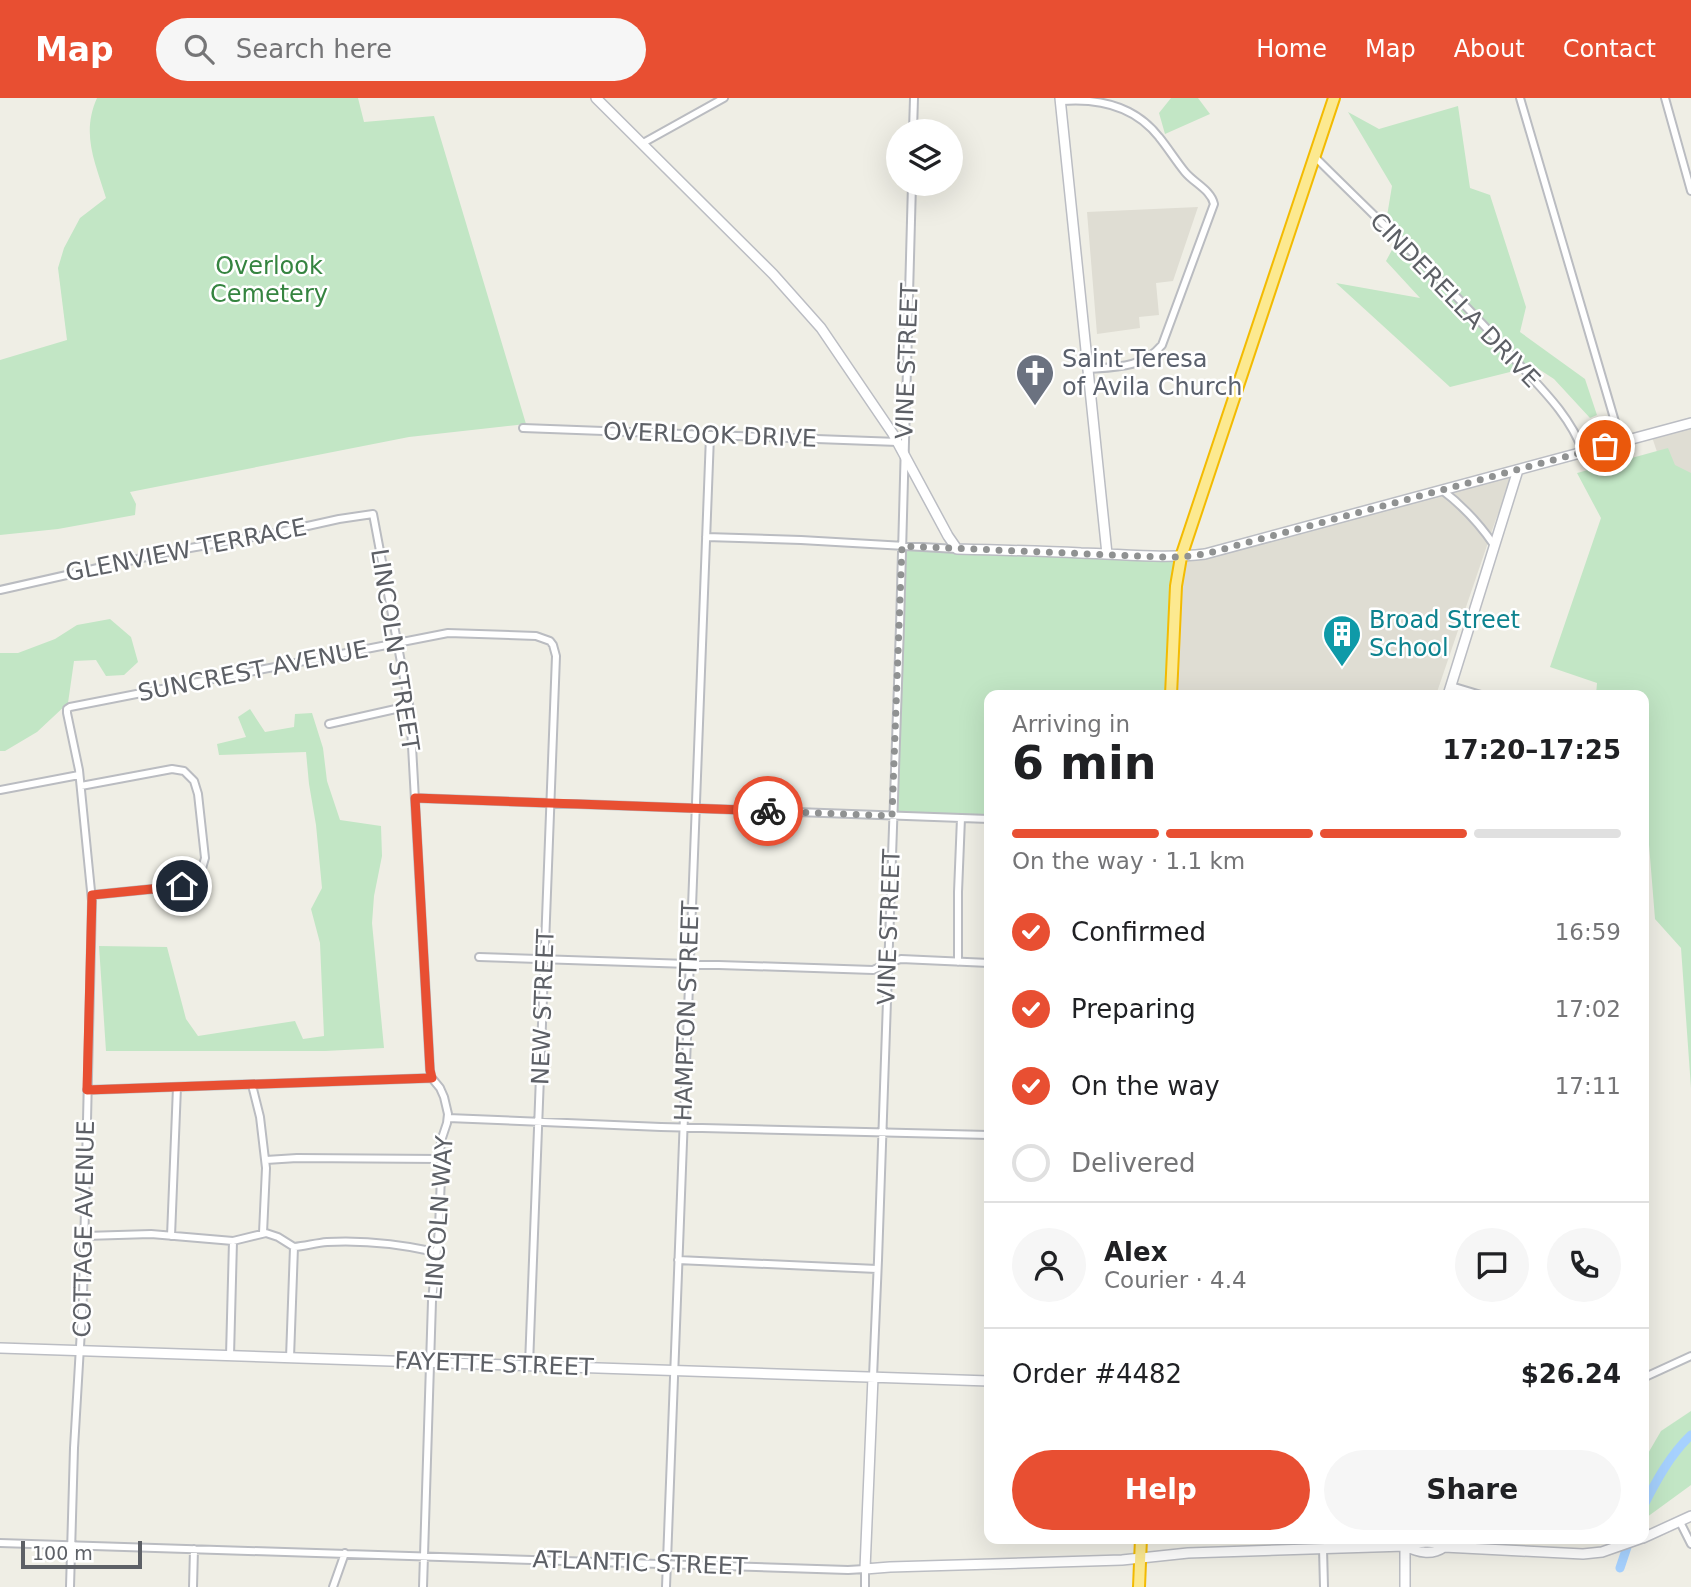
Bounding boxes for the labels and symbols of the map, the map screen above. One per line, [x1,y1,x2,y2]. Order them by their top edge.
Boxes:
street label: CINDERELLA DRIVE [1364,207,1546,393]
park label: Overlook Cemetery [210,252,328,308]
street label: VINE STREET [890,282,924,439]
place label: Saint Teresa of Avila Church [1062,345,1243,401]
church icon: Saint Teresa of Avila Church [1014,352,1056,407]
pin [1575,416,1635,476]
street label: OVERLOOK DRIVE [602,417,818,453]
street label: GLENVIEW TERRACE [63,513,309,587]
street label: LINCOLN STREET [365,547,425,754]
place label: Broad Street School [1369,606,1520,662]
building icon: Broad Street School [1321,613,1363,668]
street label: SUNCREST AVENUE [135,635,371,707]
courier [733,776,803,846]
street label: VINE STREET [872,848,906,1005]
pin [152,856,212,916]
street label: HAMPTON STREET [669,900,705,1122]
street label: NEW STREET [526,928,560,1085]
street label: COTTAGE AVENUE [68,1120,100,1338]
street label: LINCOLN WAY [419,1135,459,1301]
street label: FAYETTE STREET [394,1347,594,1381]
scale bar [21,1538,142,1570]
street label: ATLANTIC STREET [532,1545,748,1581]

